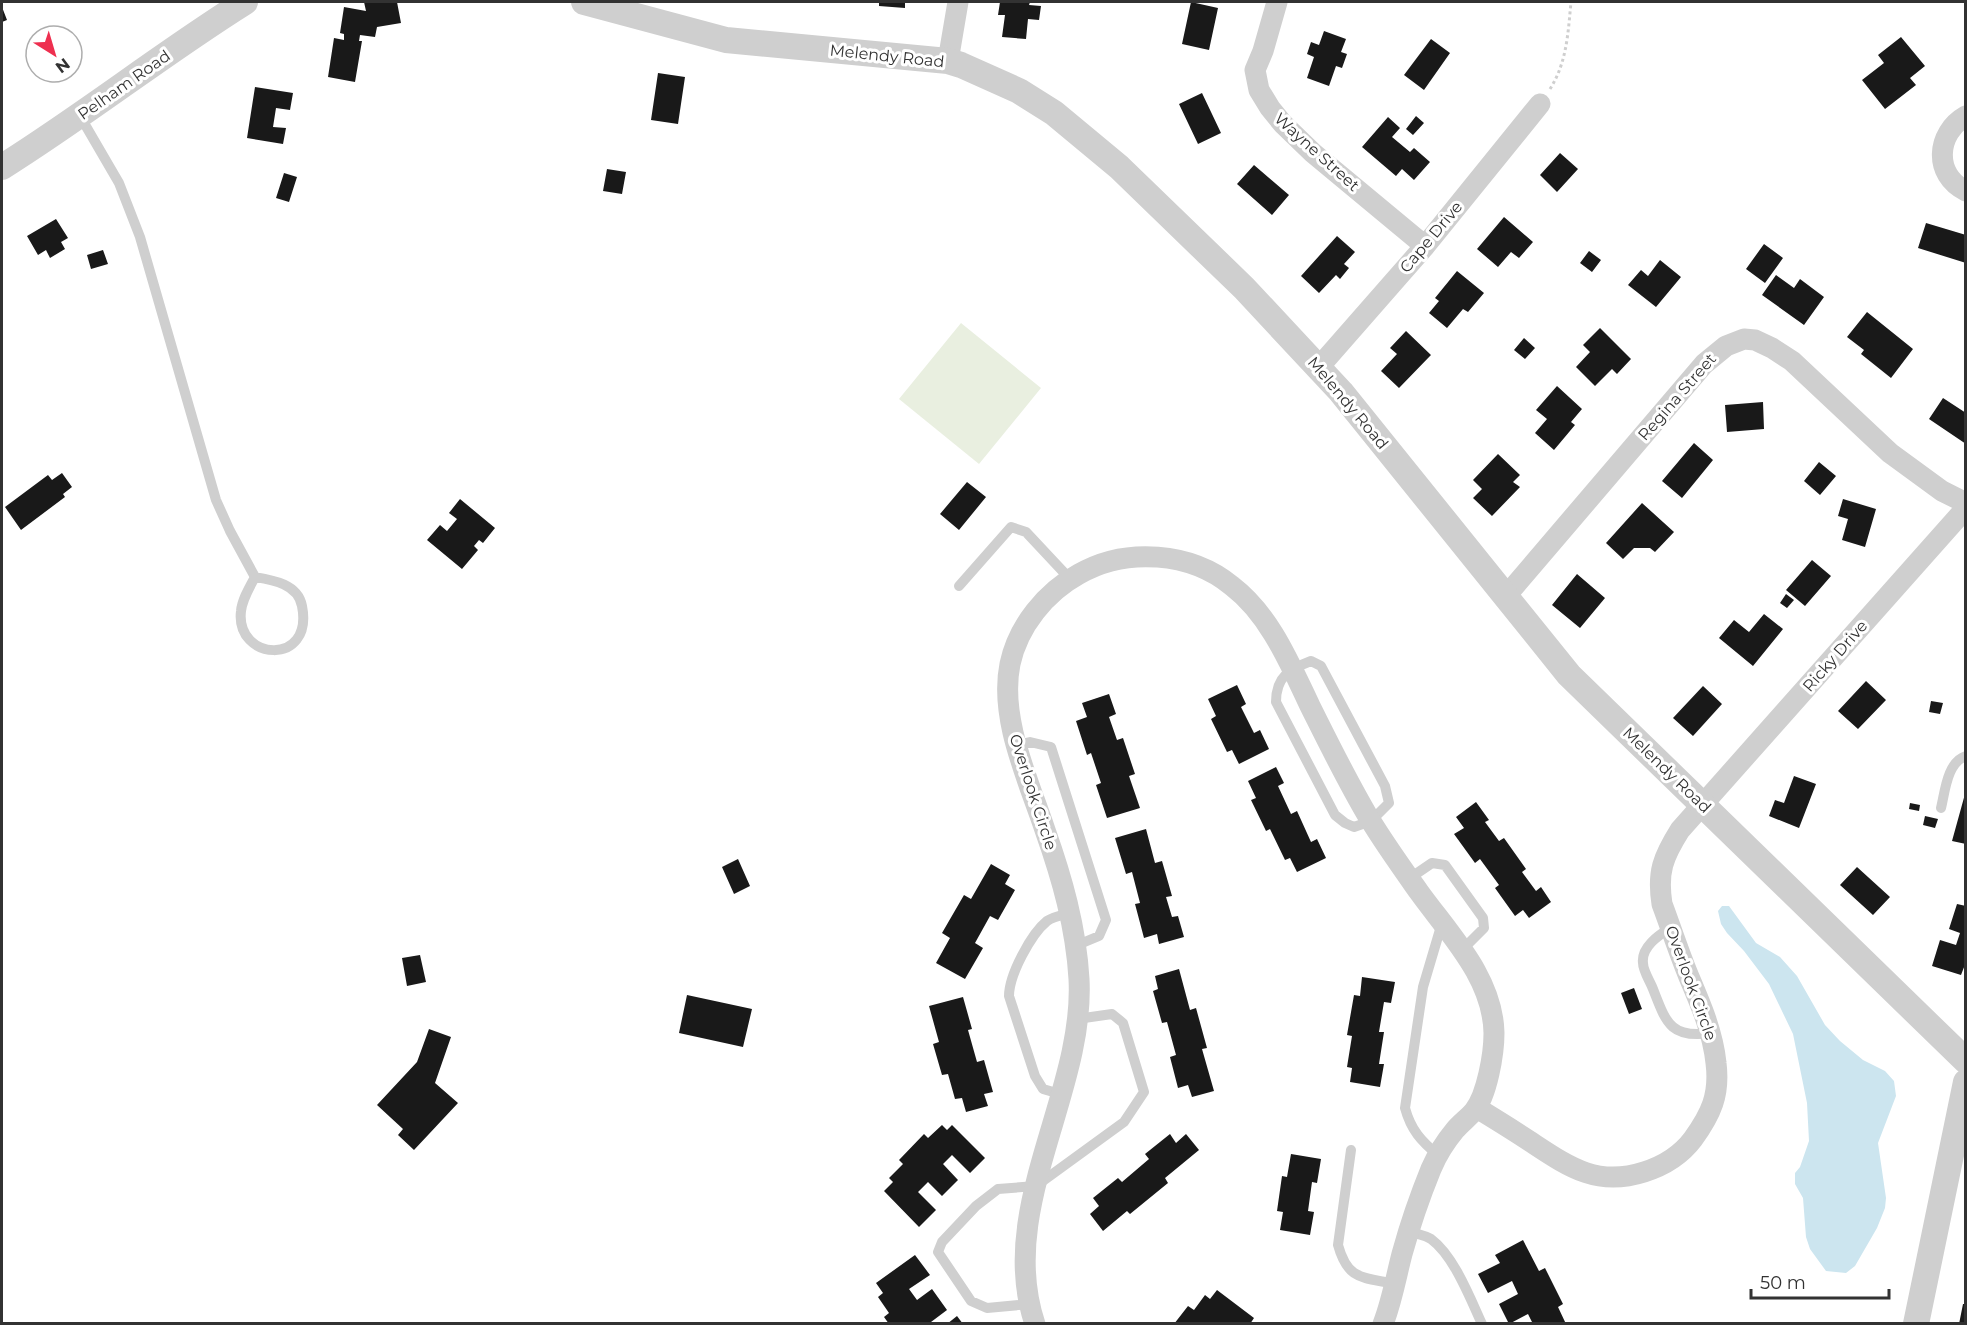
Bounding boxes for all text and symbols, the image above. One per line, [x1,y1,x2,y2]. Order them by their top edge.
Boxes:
north arrow [24,24,84,84]
street label: Melendy Road [829,41,945,71]
street label: Pelham Road [74,46,174,124]
text: N [52,54,74,77]
street label: Wayne Street [1271,109,1364,195]
street label: Cape Drive [1396,197,1466,277]
street label: Regina Street [1634,349,1720,444]
street label: Melendy Road [1304,353,1392,453]
street label: Ricky Drive [1799,616,1871,696]
street label: Melendy Road [1619,723,1715,817]
street label: Overlook Circle [1005,732,1061,852]
street label: Overlook Circle [1661,923,1721,1043]
scale bar [1751,1262,1889,1300]
text: 50 m [1760,1272,1806,1294]

